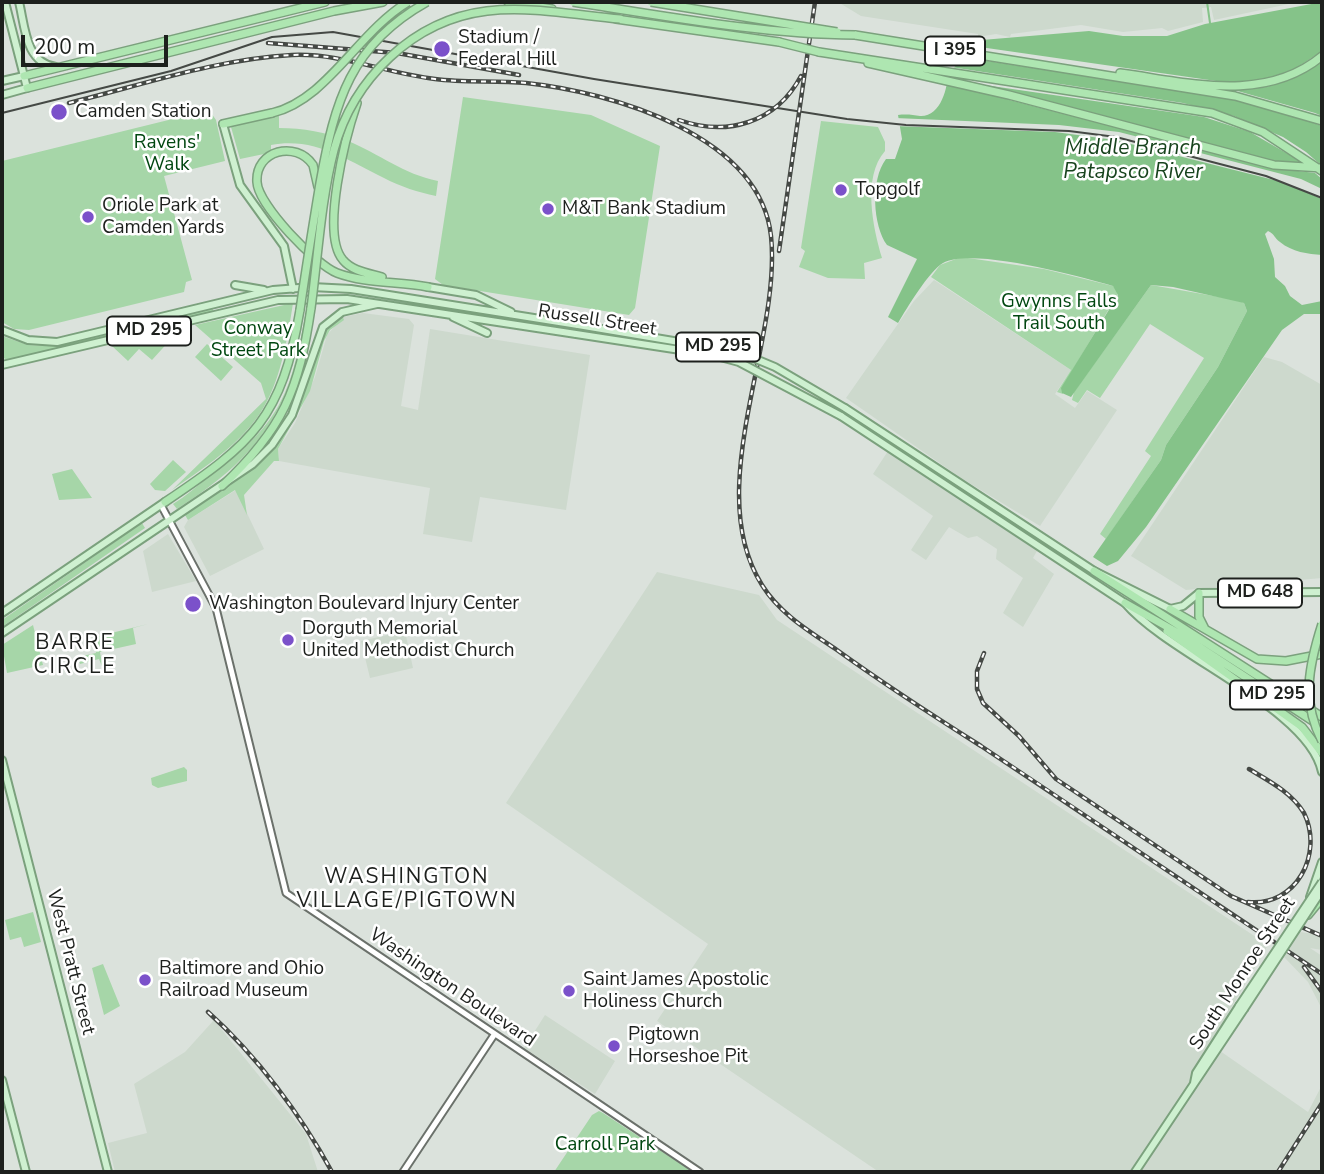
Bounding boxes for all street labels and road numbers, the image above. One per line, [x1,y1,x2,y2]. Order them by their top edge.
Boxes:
road number: I 395 [925,36,985,66]
street label: Russell Street [536,300,658,342]
road number: MD 295 [107,316,191,346]
road number: MD 295 [676,332,760,362]
road number: MD 648 [1218,578,1302,608]
road number: MD 295 [1230,680,1314,710]
street label: West Pratt Street [41,887,99,1037]
street label: South Monroe Street [1185,894,1301,1054]
street label: Washington Boulevard [364,924,540,1052]

